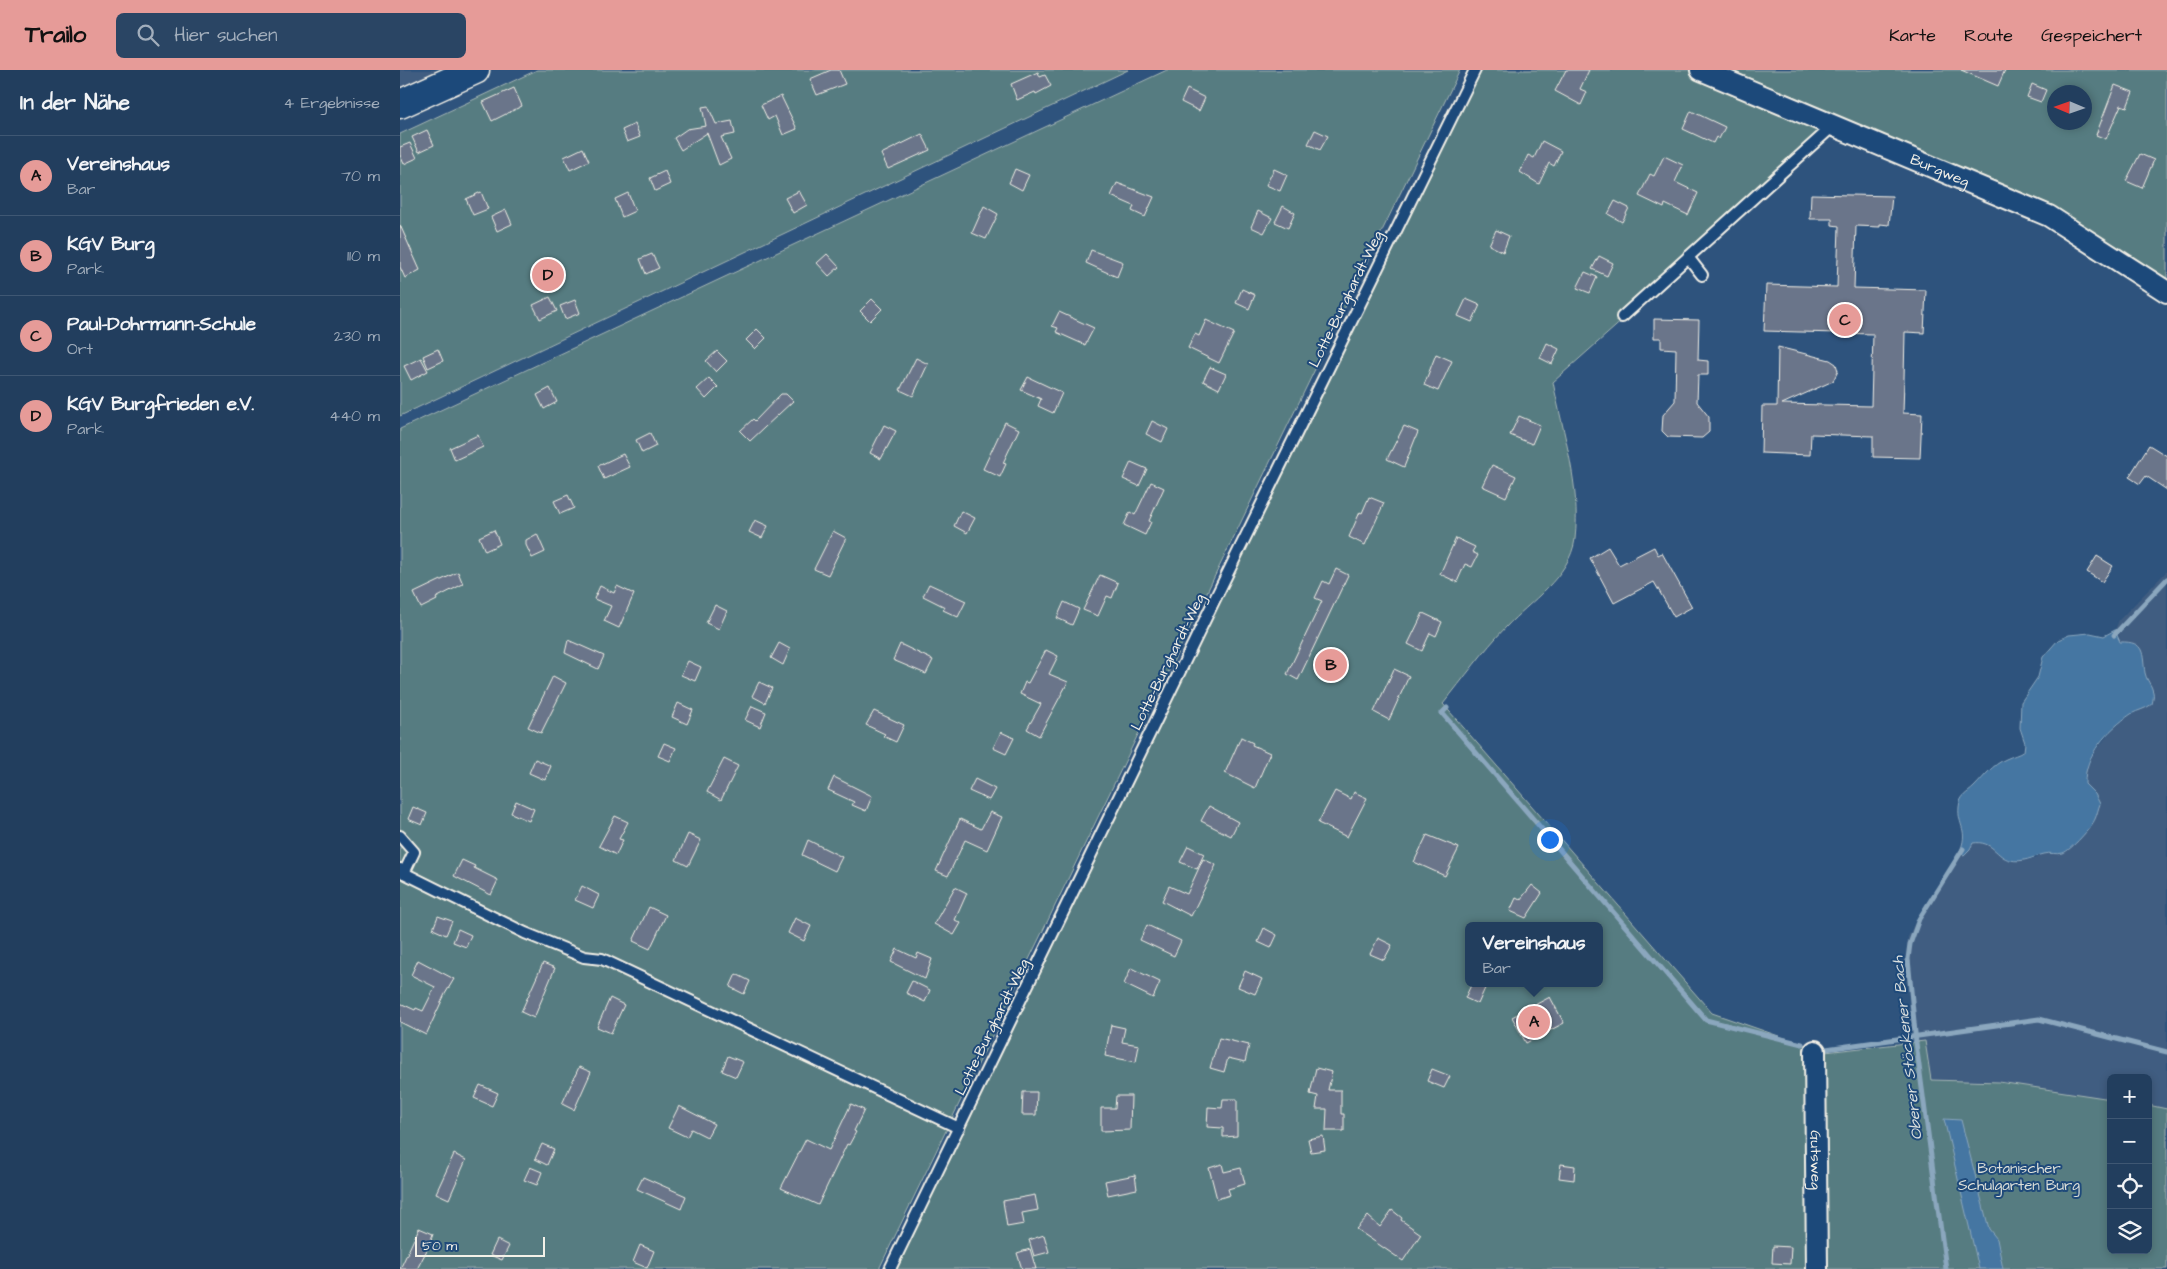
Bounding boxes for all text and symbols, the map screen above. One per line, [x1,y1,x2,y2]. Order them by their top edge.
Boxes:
search box [116,13,466,58]
text: Trailo [25,18,86,52]
icon: search [134,21,162,49]
text: Hier suchen [174,22,277,49]
text: Karte [1889,23,1936,48]
text: Route [1964,23,2013,48]
text: Gespeichert [2041,23,2142,48]
north arrow [2047,85,2092,130]
text: In der Nähe [20,88,130,117]
text: 4 Ergebnisse [283,92,380,114]
street label: Burgweg [1907,148,1973,193]
text: Vereinshaus [67,151,170,178]
text: A [31,165,41,187]
text: 70 m [341,165,380,187]
text: Bar [67,178,95,200]
street label: Lotte-Burghardt-Weg [1304,227,1389,371]
text: KGV Burg [67,231,155,258]
text: B [30,245,42,267]
text: 110 m [347,245,380,267]
pin: D [532,256,564,294]
text: Park [67,258,104,280]
pin: C [1829,301,1861,339]
text: Paul-Dohrmann-Schule [67,311,256,338]
text: C [30,325,42,347]
text: 230 m [334,325,380,347]
text: Ort [67,338,93,360]
text: KGV Burgfrieden e.V. [67,391,254,418]
text: D [31,405,41,427]
text: 440 m [329,405,380,427]
text: Park [67,418,104,440]
street label: Lotte-Burghardt-Weg [1126,590,1211,734]
pin: B [1315,646,1347,684]
your location [1537,827,1563,853]
popup [1465,922,1603,987]
text: Vereinshaus [1482,930,1586,957]
water label: Oberer Stöckener Bach [1886,954,1928,1141]
street label: Lotte-Burghardt-Weg [950,955,1035,1099]
text: Bar [1482,957,1511,979]
pin: A [1518,1003,1550,1041]
map controls [2107,1074,2152,1254]
button: + [2107,1074,2152,1119]
button: − [2107,1119,2152,1164]
street label: Gutsweg [1805,1130,1827,1190]
park label: Botanischer Schulgarten Burg [1958,1158,2080,1197]
button: locate [2107,1164,2152,1209]
button: layers [2107,1209,2152,1254]
scale bar [415,1234,545,1257]
text: 50 m [422,1236,457,1256]

